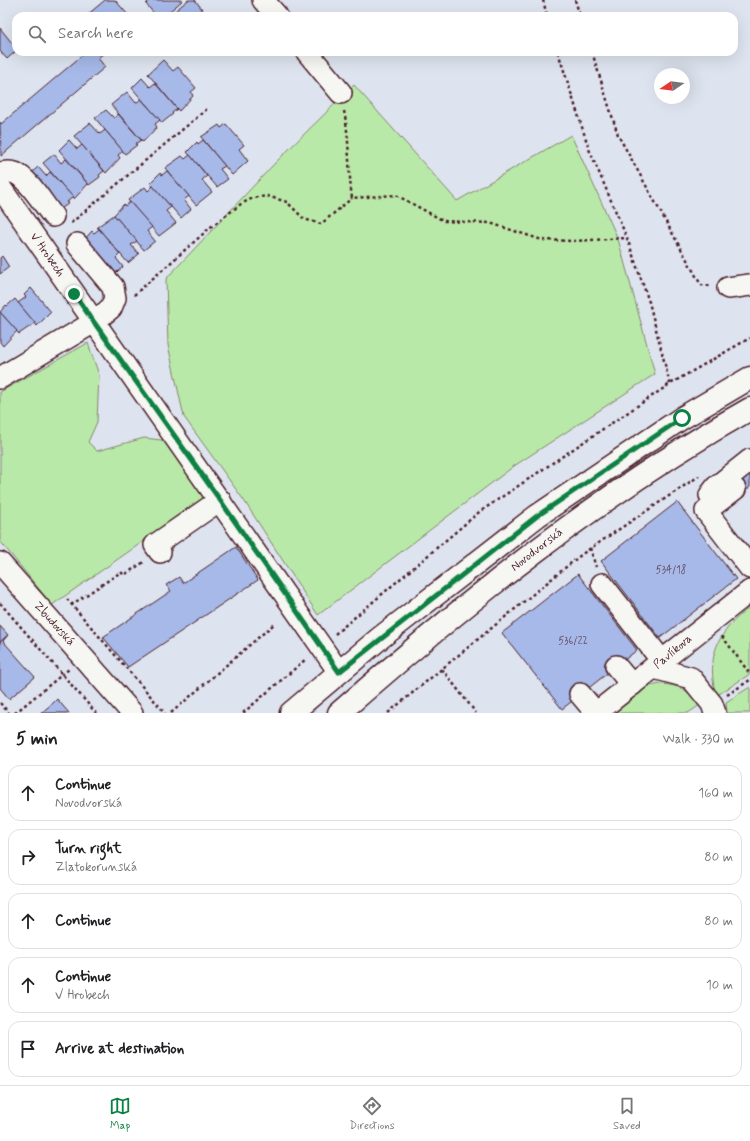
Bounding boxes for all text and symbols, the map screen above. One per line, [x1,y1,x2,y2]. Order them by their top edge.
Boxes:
search box [12,12,738,56]
icon: search [26,23,48,45]
text: Search here [58,24,134,44]
north arrow [654,68,690,104]
street label: V Hrobech [26,230,68,280]
route end [65,285,83,303]
route start [673,409,691,427]
street label: Novodvorská [508,524,567,575]
house number: 534/18 [656,563,686,577]
street label: Zbudovská [30,598,78,650]
street label: Pavlíkova [650,631,696,673]
house number: 536/22 [558,635,588,648]
text: 5 min [16,728,58,750]
text: Walk · 330 m [663,731,734,748]
text: Continue [55,775,111,795]
icon: ahead [17,782,39,804]
text: 160 m [698,785,733,802]
text: Novodvorská [55,795,122,812]
text: Turn right [55,839,122,859]
icon: right [17,846,39,868]
text: 80 m [704,849,733,866]
text: Zlatokorunská [55,859,137,876]
icon: ahead [17,910,39,932]
text: Continue [55,911,111,931]
text: 80 m [704,913,733,930]
text: Continue [55,967,111,987]
icon: ahead [17,974,39,996]
text: 10 m [706,977,733,994]
text: V Hrobech [55,987,110,1004]
icon: arrive [17,1038,39,1060]
text: Arrive at destination [55,1039,184,1059]
tab: Map [109,1095,131,1133]
tab: Directions [349,1095,395,1133]
tab: Saved [613,1095,641,1133]

